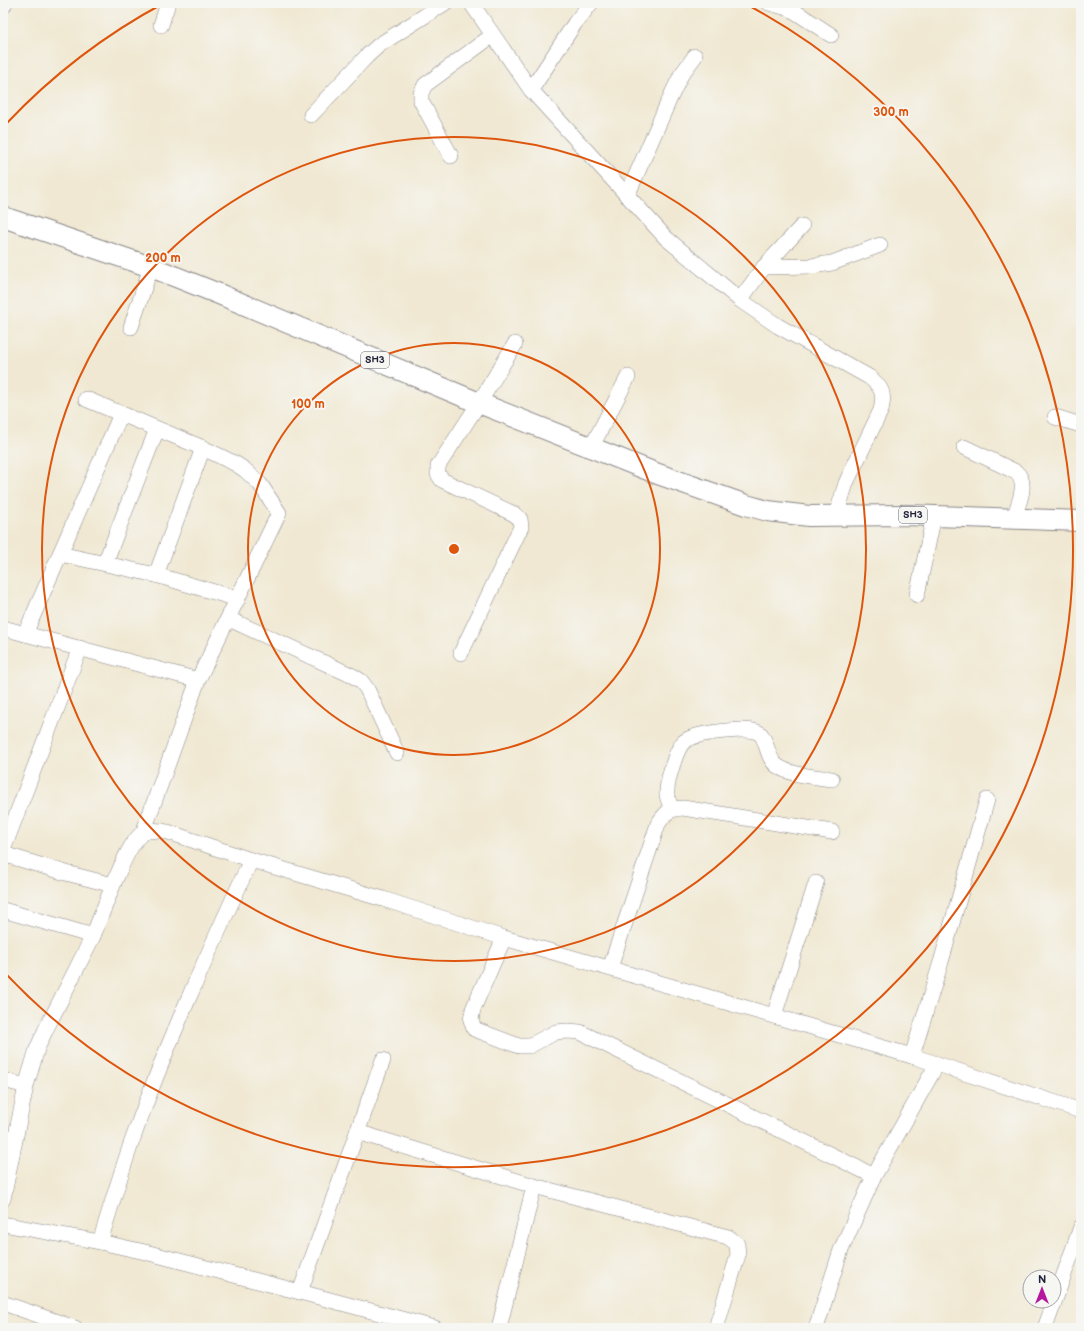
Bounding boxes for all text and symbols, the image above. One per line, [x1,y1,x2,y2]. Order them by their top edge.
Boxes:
text: 300 m [873,105,909,120]
text: 200 m [145,251,181,266]
road number: SH3 [361,352,389,368]
text: 100 m [291,397,325,412]
road number: SH3 [899,507,927,523]
centre of rings [447,542,461,556]
north arrow [1022,1269,1062,1309]
text: N [1038,1273,1046,1286]

